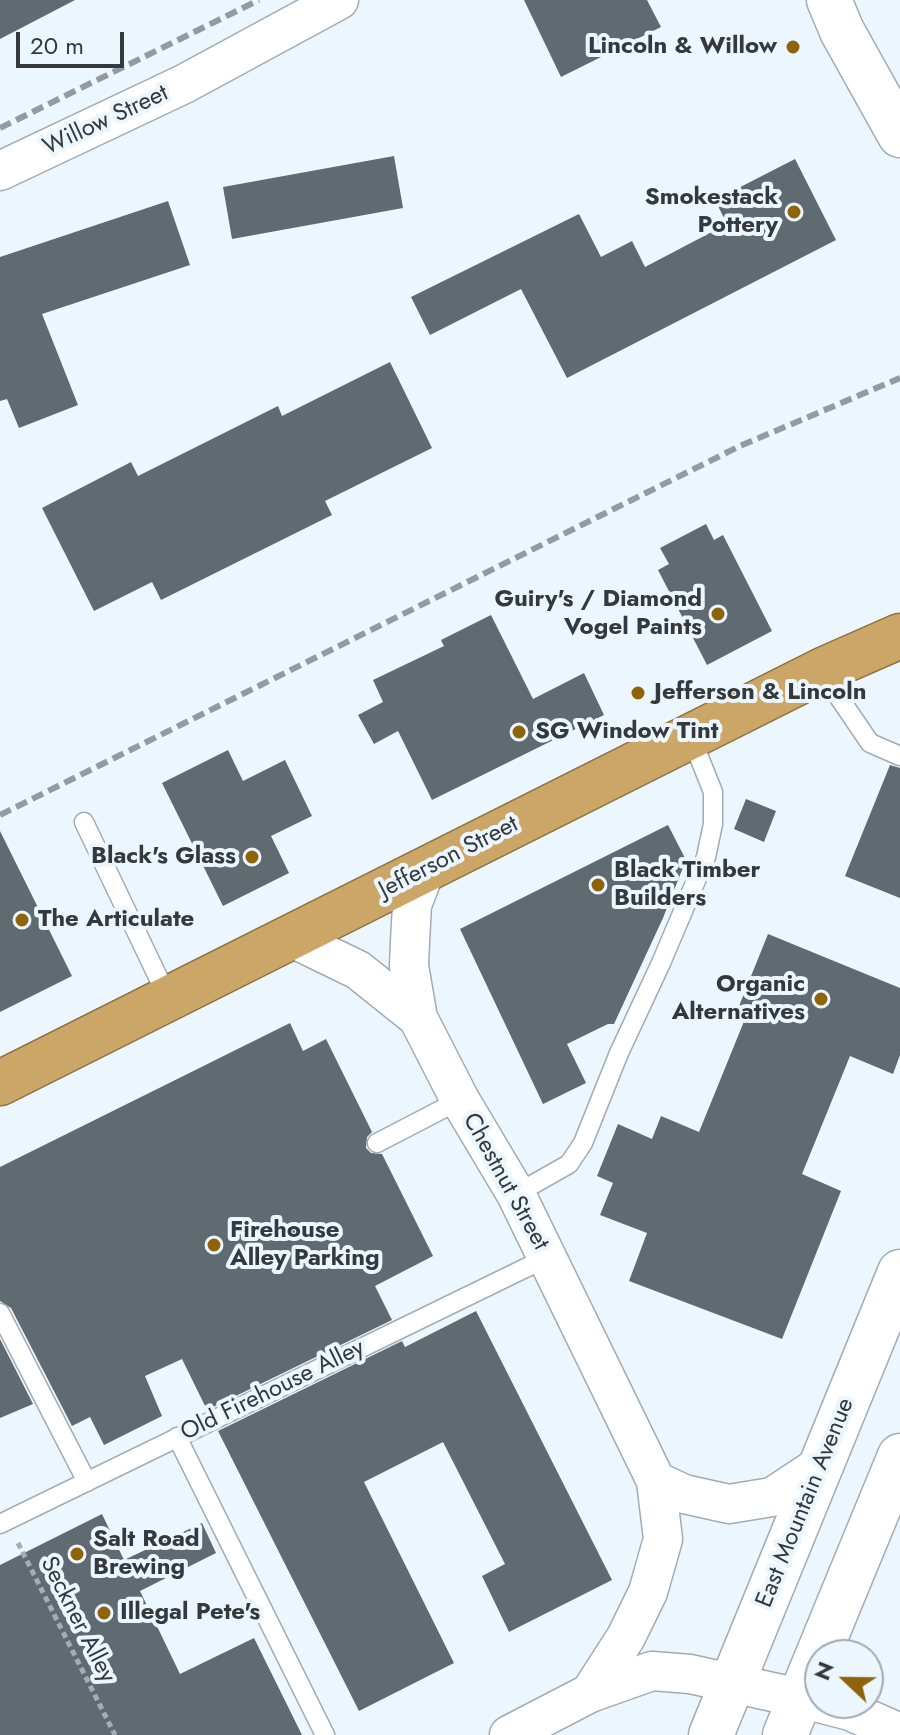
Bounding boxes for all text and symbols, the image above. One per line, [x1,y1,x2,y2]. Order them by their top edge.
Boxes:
scale bar [20,16,128,66]
text: 20 m [30,28,84,63]
place label: Lincoln & Willow [588,33,777,61]
marker: Lincoln & Willow [784,38,802,56]
street label: Willow Street [39,80,173,162]
place label: Smokestack Pottery [645,184,778,240]
marker: Smokestack Pottery [785,203,803,221]
place label: Guiry's / Diamond Vogel Paints [494,586,702,642]
marker: Guiry's / Diamond Vogel Paints [709,605,727,623]
place label: Jefferson & Lincoln [654,679,867,707]
marker: Jefferson & Lincoln [629,684,647,702]
place label: SG Window Tint [535,718,718,746]
marker: SG Window Tint [510,723,528,741]
street label: Jefferson Street [375,811,523,905]
place label: Black's Glass [91,843,236,871]
marker: Black's Glass [243,848,261,866]
place label: Black Timber Builders [614,857,760,913]
marker: Black Timber Builders [589,876,607,894]
place label: The Articulate [38,906,194,934]
marker: The Articulate [13,911,31,929]
place label: Organic Alternatives [672,971,805,1027]
marker: Organic Alternatives [812,990,830,1008]
street label: Chestnut Street [455,1108,555,1256]
place label: Firehouse Alley Parking [230,1217,380,1273]
marker: Firehouse Alley Parking [205,1236,223,1254]
street label: Old Firehouse Alley [176,1334,370,1448]
street label: East Mountain Avenue [751,1394,861,1612]
place label: Salt Road Brewing [93,1526,200,1582]
marker: Salt Road Brewing [68,1545,86,1563]
street label: Seckner Alley [33,1552,121,1688]
place label: Illegal Pete's [120,1599,260,1627]
marker: Illegal Pete's [95,1604,113,1622]
north arrow [804,1639,884,1719]
text: N [805,1657,842,1685]

